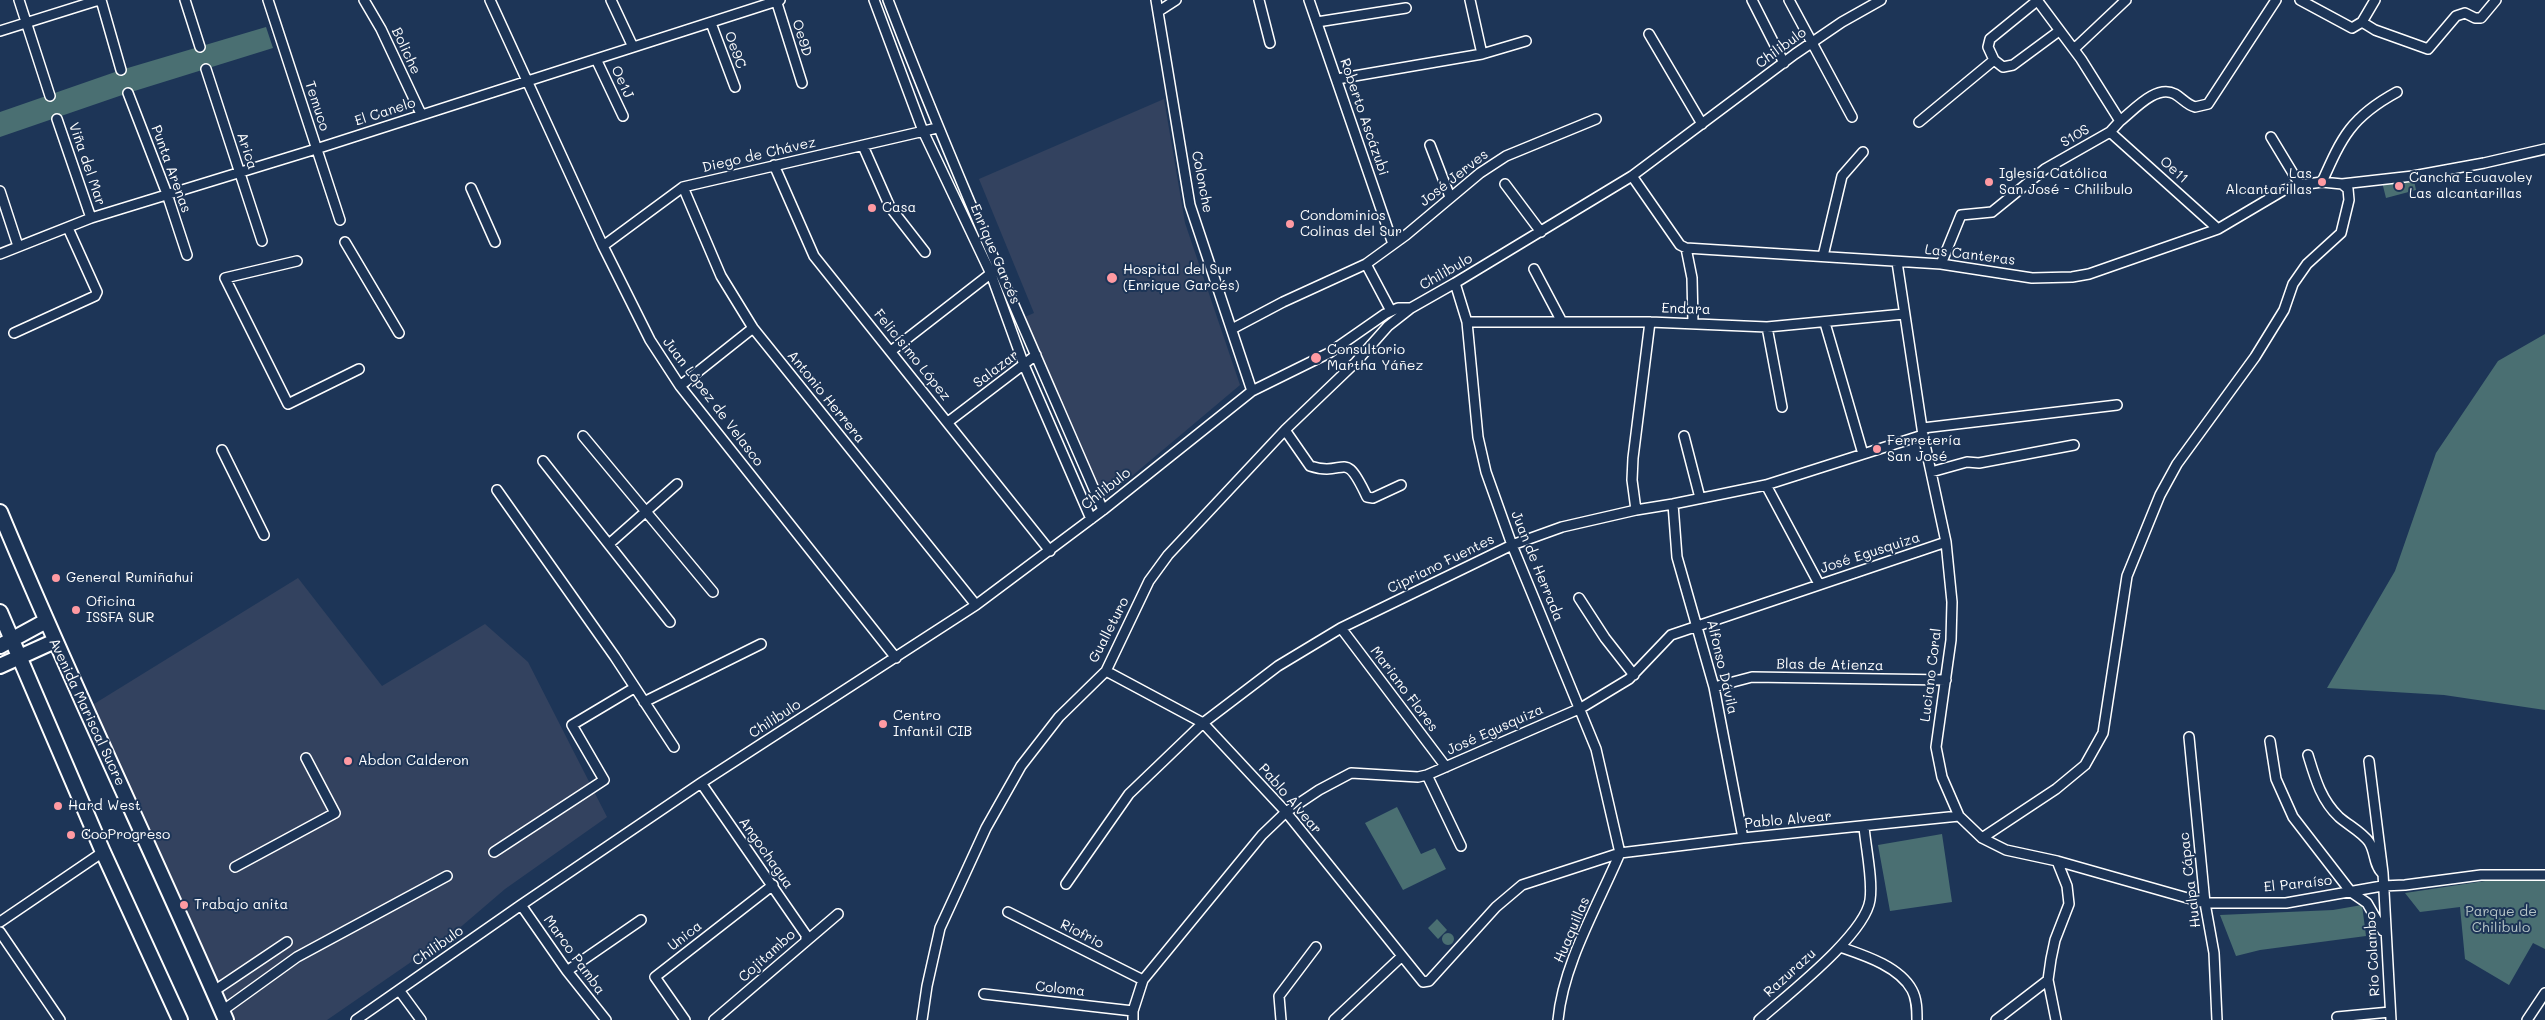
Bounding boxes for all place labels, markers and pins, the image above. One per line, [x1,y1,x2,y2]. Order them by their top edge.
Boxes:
place label: Iglesia Católica San José - Chilibulo [1999,166,2133,198]
place label: Las Alcantarillas [2225,166,2312,198]
place label: Cancha Ecuavoley Las alcantarillas [2409,170,2533,202]
marker: Iglesia Católica San José - Chilibulo [1983,176,1995,188]
marker: Las Alcantarillas [2316,176,2328,188]
marker: Cancha Ecuavoley Las alcantarillas [2393,180,2405,192]
place label: Casa [882,200,916,216]
marker: Casa [866,202,878,214]
place label: Condominios Colinas del Sur [1300,208,1402,240]
marker: Condominios Colinas del Sur [1284,218,1296,230]
place label: Hospital del Sur (Enrique Garcés) [1123,262,1239,294]
marker: Hospital del Sur (Enrique Garcés) [1105,271,1119,285]
place label: Consultorio Martha Yáñez [1327,342,1423,374]
marker: Consultorio Martha Yáñez [1309,351,1323,365]
place label: Ferretería San José [1887,433,1961,466]
marker: Ferretería San José [1871,443,1883,455]
place label: General Rumiñahui [66,570,194,586]
marker: General Rumiñahui [50,572,62,584]
place label: Oficina ISSFA SUR [86,594,155,626]
marker: Oficina ISSFA SUR [70,604,82,616]
place label: Centro Infantil CIB [893,708,972,740]
marker: Centro Infantil CIB [877,718,889,730]
place label: Abdon Calderon [358,753,469,769]
marker: Abdon Calderon [342,755,354,767]
place label: Hard West [68,798,141,814]
marker: Hard West [52,800,64,812]
place label: CooProgreso [81,827,170,843]
marker: CooProgreso [65,829,77,841]
place label: Trabajo anita [194,897,288,913]
marker: Trabajo anita [178,899,190,911]

